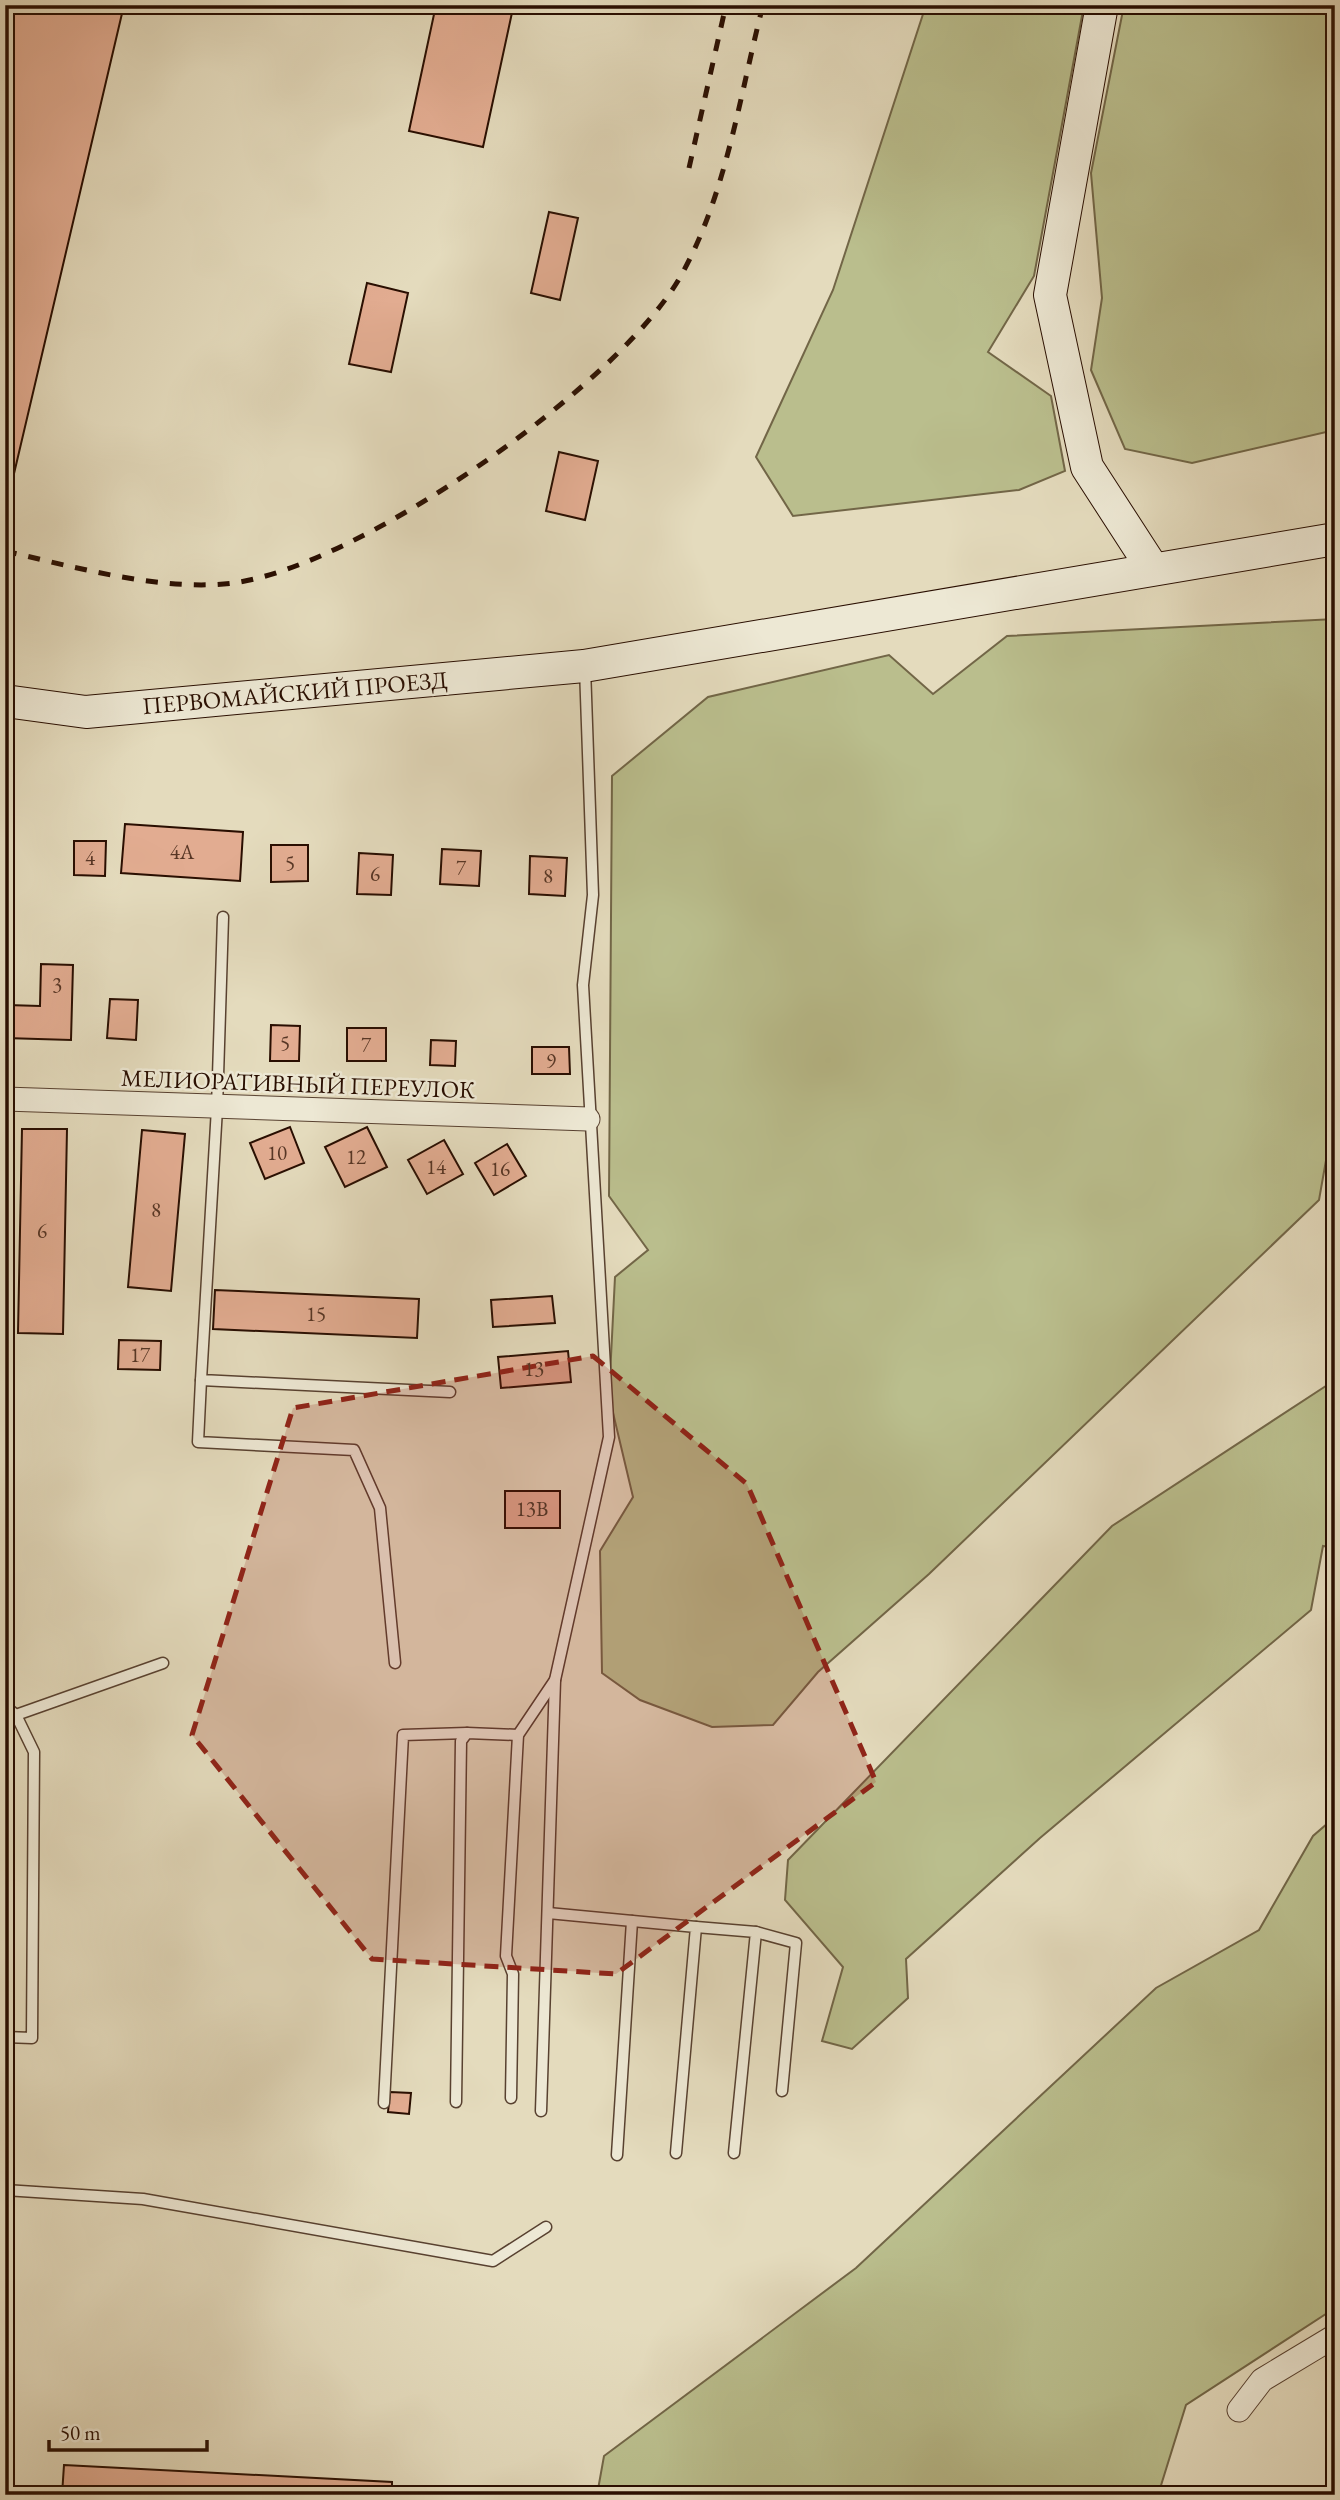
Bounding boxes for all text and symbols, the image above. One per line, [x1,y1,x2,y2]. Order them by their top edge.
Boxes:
street label: ПЕРВОМАЙСКИЙ ПРОЕЗД [141,664,449,721]
house number: 4А [170,838,195,865]
house number: 4 [85,844,96,871]
house number: 5 [285,849,295,876]
house number: 7 [456,854,467,881]
house number: 6 [370,860,380,887]
house number: 8 [543,862,553,889]
house number: 3 [52,971,62,998]
house number: 5 [280,1029,290,1056]
house number: 7 [361,1031,372,1058]
house number: 9 [546,1047,556,1074]
street label: МЕЛИОРАТИВНЫЙ ПЕРЕУЛОК [120,1062,476,1105]
house number: 10 [267,1139,287,1166]
house number: 12 [346,1143,366,1170]
house number: 14 [426,1153,447,1180]
house number: 16 [490,1155,510,1182]
house number: 8 [151,1196,161,1223]
house number: 6 [37,1217,47,1244]
house number: 15 [306,1300,326,1327]
house number: 17 [130,1341,151,1368]
house number: 13 [524,1355,544,1382]
house number: 13В [516,1495,548,1522]
scale bar [49,2409,206,2453]
text: 50 m [60,2419,101,2446]

